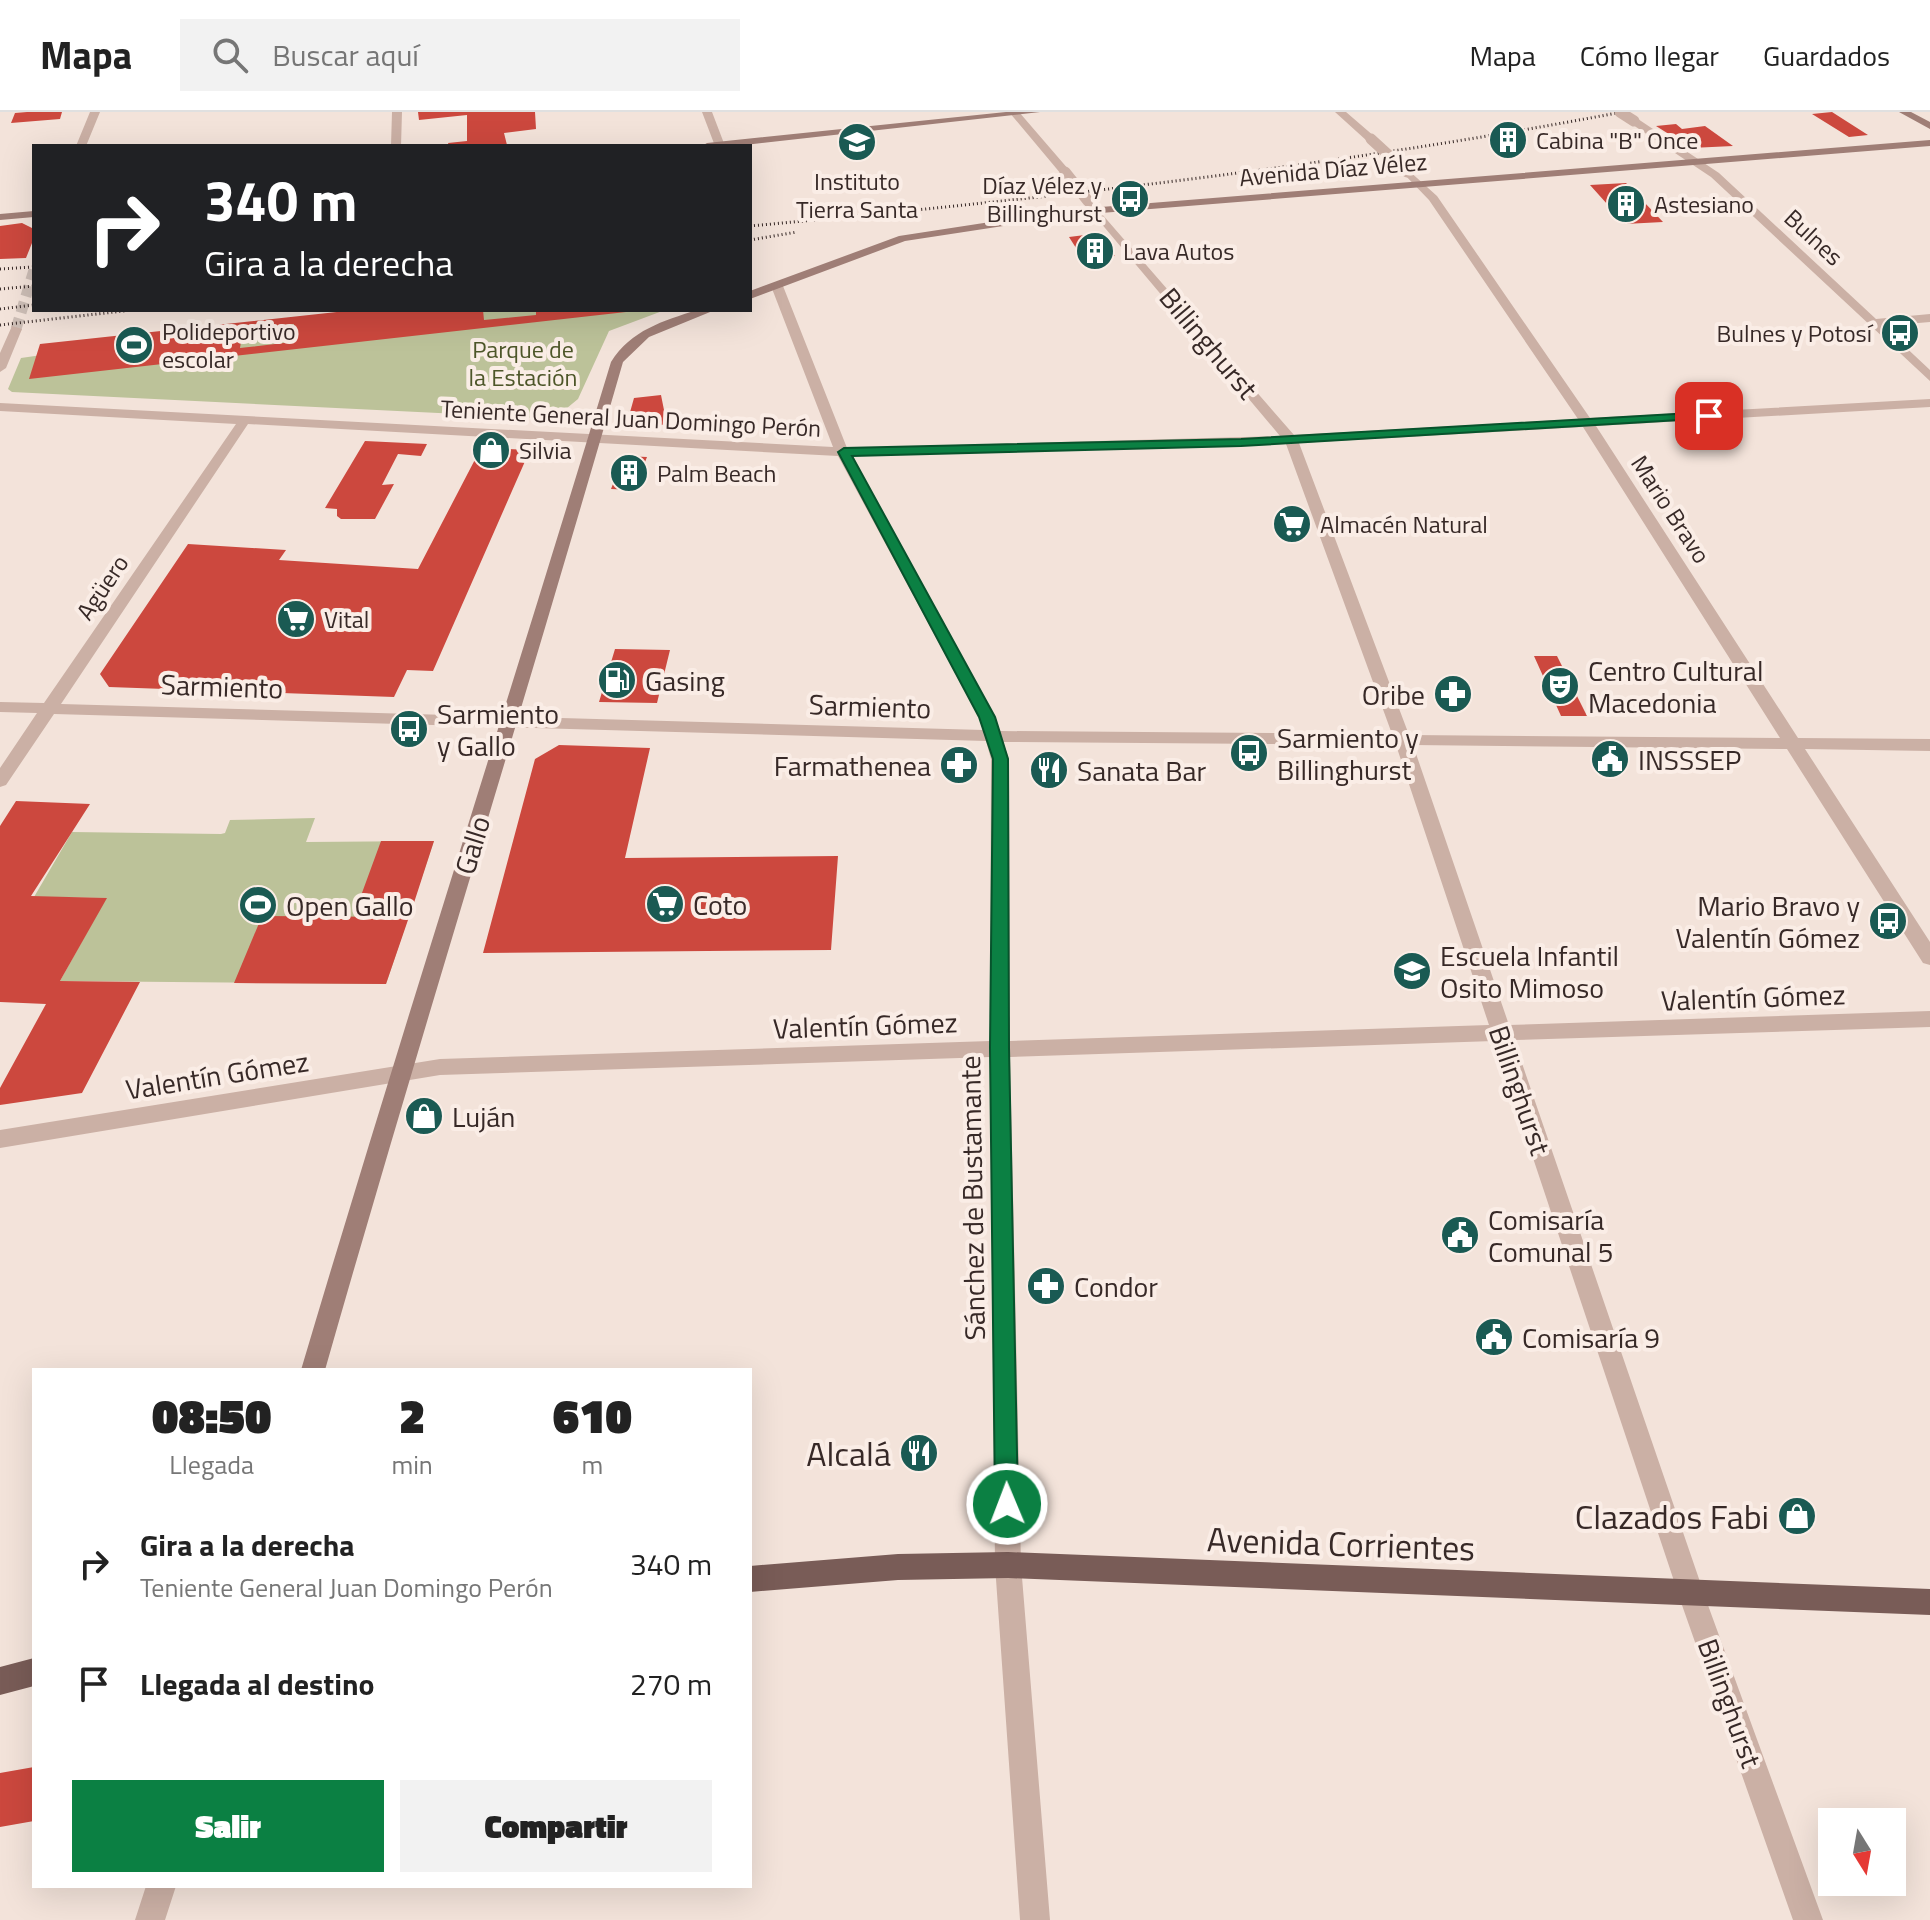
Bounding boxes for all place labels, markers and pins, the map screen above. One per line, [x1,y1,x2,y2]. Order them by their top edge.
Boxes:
building icon: Cabina "B" Once [1487,119,1529,161]
school or university icon: Instituto Tierra Santa [836,121,878,163]
place label: Cabina "B" Once [1536,122,1698,158]
place label: Instituto Tierra Santa [796,163,918,227]
place label: Díaz Vélez y Billinghurst [982,167,1103,231]
bus stop icon: Díaz Vélez y Billinghurst [1109,178,1151,220]
building icon: Astesiano [1605,183,1647,225]
place label: Astesiano [1654,186,1754,222]
building icon: Lava Autos [1074,230,1116,272]
place label: Lava Autos [1123,233,1234,269]
bus stop icon: Bulnes y Potosí [1879,312,1921,354]
place label: Polideportivo escolar [162,313,296,377]
place label: Bulnes y Potosí [1716,315,1874,351]
sports icon: Polideportivo escolar [113,324,155,366]
pin [1675,382,1743,450]
shop icon: Silvia [470,429,512,471]
place label: Silvia [519,432,572,468]
building icon: Palm Beach [608,452,650,494]
place label: Palm Beach [657,455,776,491]
supermarket icon: Almacén Natural [1271,503,1313,545]
place label: Almacén Natural [1320,506,1488,542]
supermarket icon: Vital [275,598,317,640]
place label: Vital [324,601,369,637]
place label: Centro Cultural Macedonia [1588,649,1763,724]
fuel station icon: Gasing [596,659,638,701]
place label: Gasing [645,659,725,702]
theatre icon: Centro Cultural Macedonia [1539,665,1581,707]
place label: Oribe [1362,673,1425,716]
pharmacy icon: Oribe [1432,673,1474,715]
place label: Sarmiento y Gallo [437,692,559,767]
bus stop icon: Sarmiento y Gallo [388,708,430,750]
place label: Sarmiento y Billinghurst [1277,716,1419,791]
bus stop icon: Sarmiento y Billinghurst [1228,732,1270,774]
public building icon: INSSSEP [1589,738,1631,780]
place label: INSSSEP [1638,738,1741,781]
place label: Farmathenea [774,744,931,787]
pharmacy icon: Farmathenea [938,744,980,786]
restaurant icon: Sanata Bar [1028,749,1070,791]
place label: Sanata Bar [1077,749,1207,792]
supermarket icon: Coto [644,883,686,925]
place label: Coto [693,883,747,926]
sports icon: Open Gallo [237,884,279,926]
place label: Open Gallo [286,884,414,927]
place label: Mario Bravo y Valentín Gómez [1675,884,1860,959]
bus stop icon: Mario Bravo y Valentín Gómez [1867,900,1909,942]
place label: Escuela Infantil Osito Mimoso [1440,934,1619,1009]
school or university icon: Escuela Infantil Osito Mimoso [1391,950,1433,992]
shop icon: Luján [403,1095,445,1137]
place label: Luján [452,1095,515,1138]
place label: Comisaría Comunal 5 [1488,1198,1613,1273]
public building icon: Comisaría Comunal 5 [1439,1214,1481,1256]
pharmacy icon: Condor [1025,1265,1067,1307]
place label: Condor [1074,1265,1158,1308]
public building icon: Comisaría 9 [1473,1316,1515,1358]
place label: Comisaría 9 [1522,1316,1660,1359]
place label: Alcalá [806,1427,891,1479]
restaurant icon: Alcalá [898,1432,940,1474]
place label: Clazados Fabi [1575,1490,1769,1542]
shop icon: Clazados Fabi [1776,1495,1818,1537]

